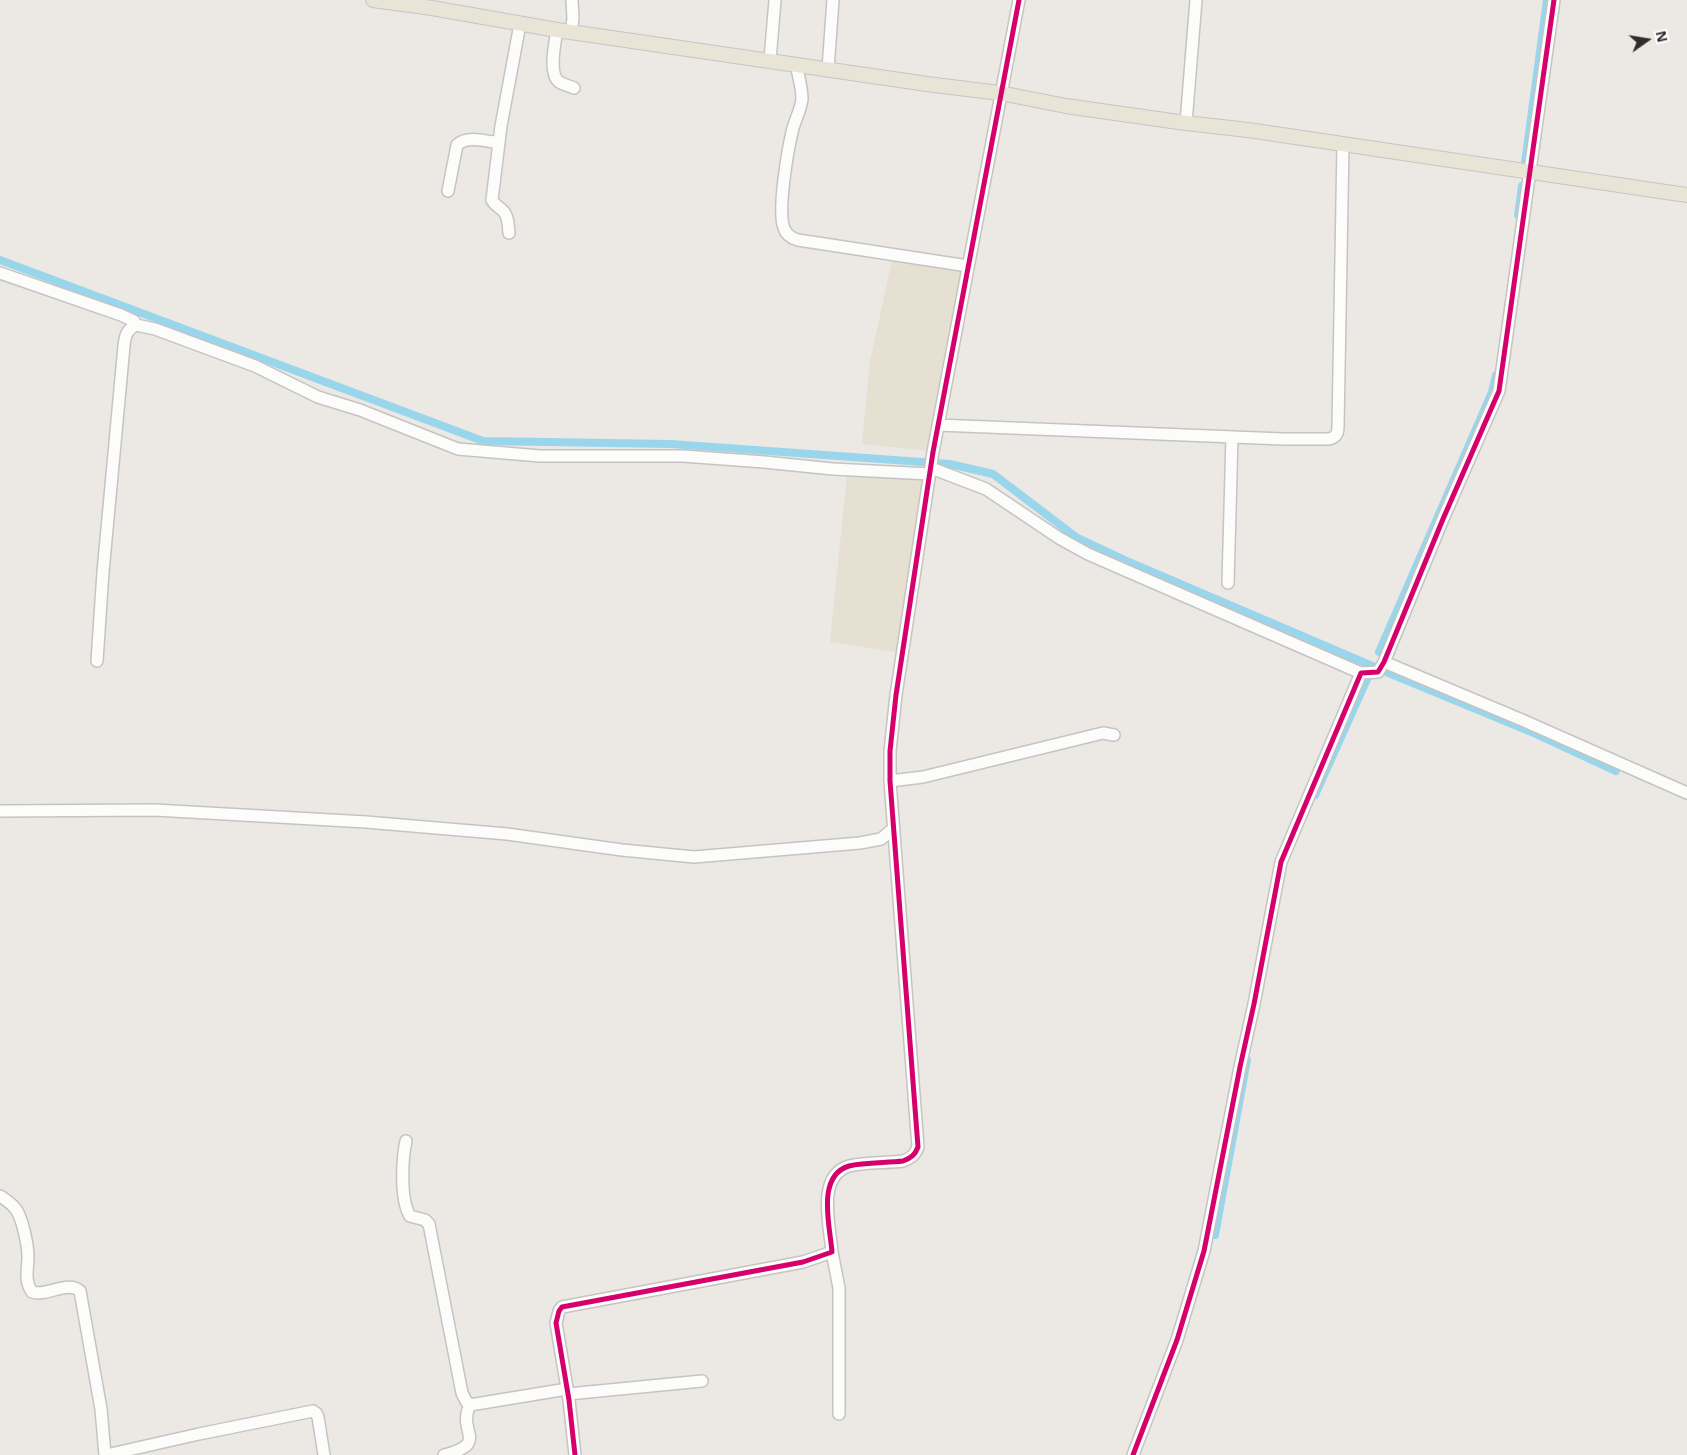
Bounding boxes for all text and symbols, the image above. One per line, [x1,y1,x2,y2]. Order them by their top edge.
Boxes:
north arrow [1622,15,1672,65]
text: N [1652,29,1673,44]

